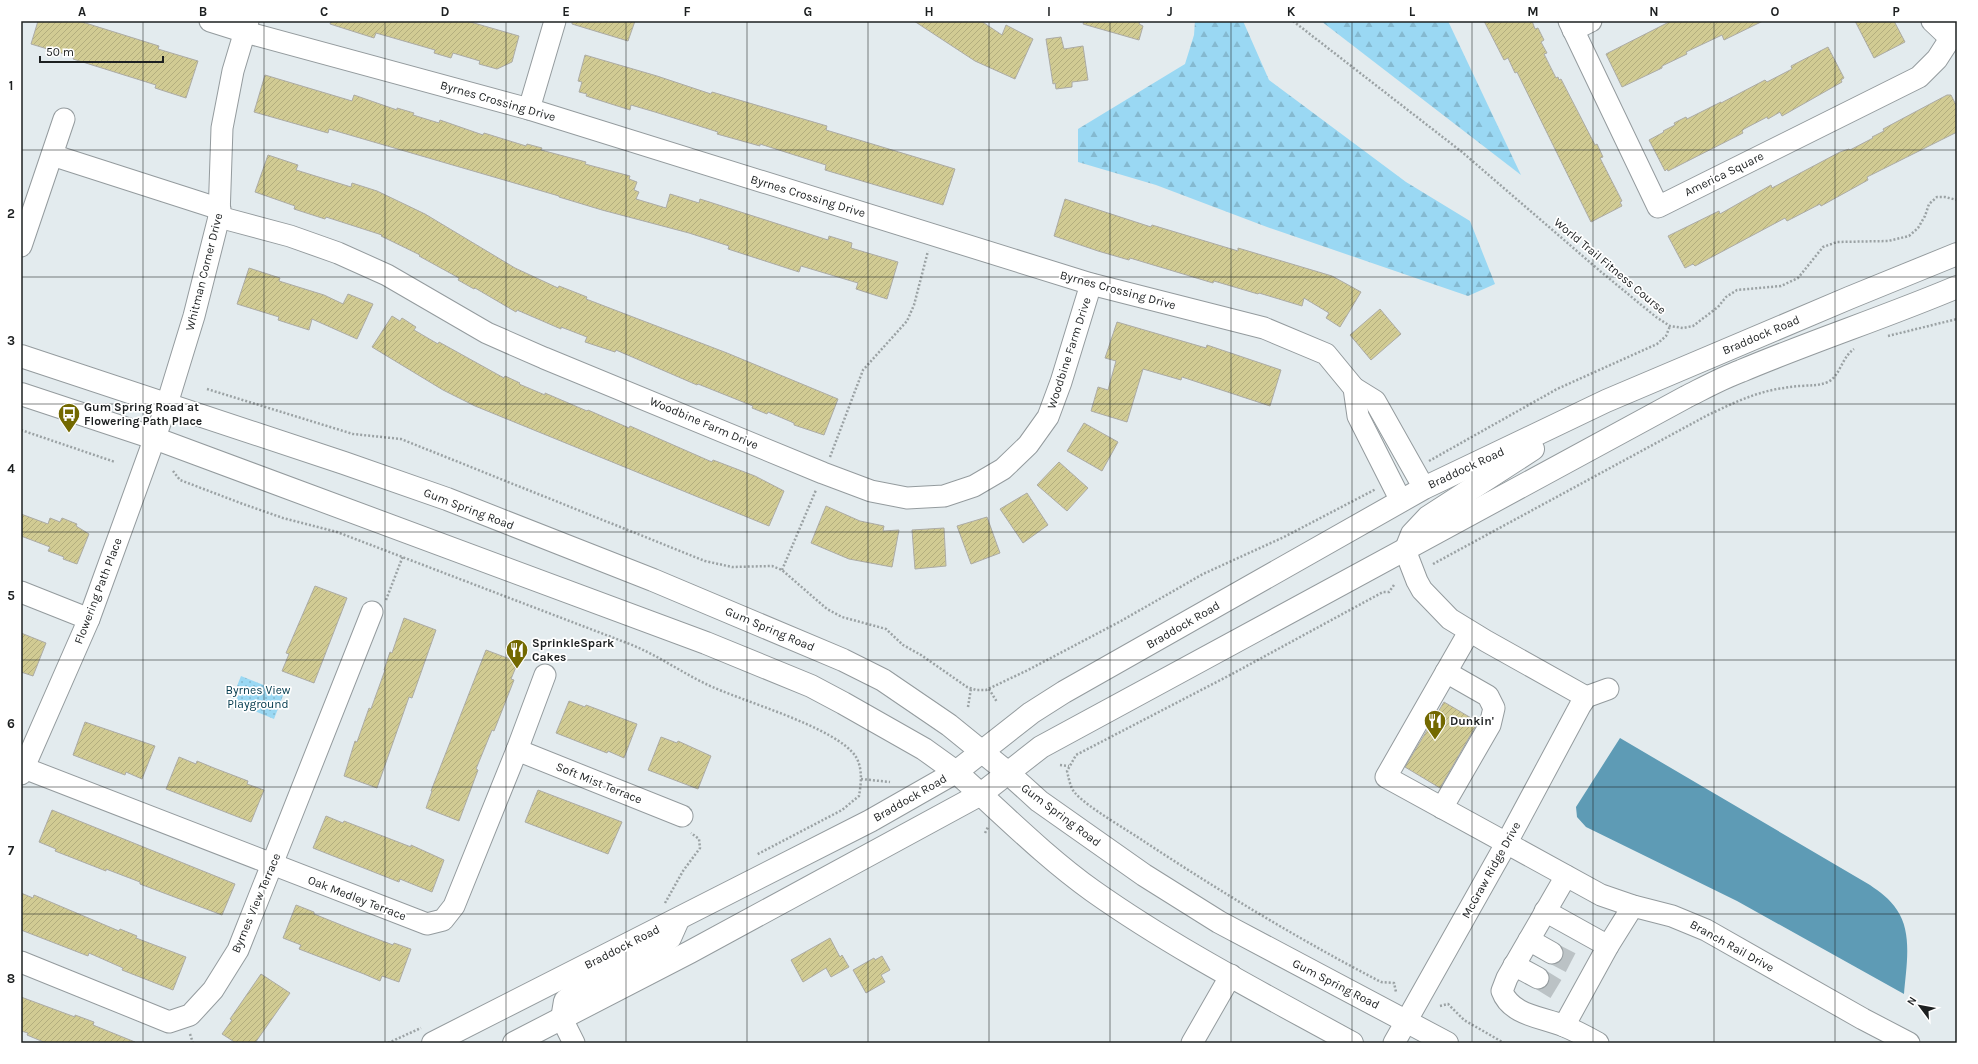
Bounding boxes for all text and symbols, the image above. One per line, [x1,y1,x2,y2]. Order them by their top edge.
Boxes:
text: A [78,4,86,19]
text: B [199,4,207,19]
text: C [320,4,328,19]
text: D [441,4,450,19]
text: E [562,4,570,19]
text: F [683,4,691,19]
text: G [804,4,812,19]
text: H [924,4,934,19]
text: I [1047,4,1051,19]
text: J [1167,4,1173,19]
text: K [1287,4,1296,19]
text: L [1409,4,1416,19]
text: M [1527,4,1539,19]
text: N [1649,4,1659,19]
text: O [1771,4,1780,19]
text: P [1892,4,1900,19]
scale bar [40,38,163,64]
text: 50 m [46,45,74,59]
text: 1 [9,78,13,93]
street label: Byrnes Crossing Drive [439,78,557,124]
street label: America Square [1682,149,1766,199]
street label: Byrnes Crossing Drive [749,172,867,220]
text: 2 [7,206,15,221]
street label: Whitman Corner Drive [183,212,225,332]
street label: World Trail Fitness Course [1551,215,1669,317]
street label: Byrnes Crossing Drive [1059,268,1177,312]
street label: Woodbine Farm Drive [1044,295,1094,411]
street label: Braddock Road [1720,312,1802,358]
text: 3 [7,333,15,348]
street label: Woodbine Farm Drive [648,394,760,452]
place label: Gum Spring Road at Flowering Path Place [84,400,202,428]
bus stop icon: Gum Spring Road at Flowering Path Place [56,401,82,434]
street label: Braddock Road [1426,444,1506,492]
text: 4 [7,461,15,476]
street label: Gum Spring Road [422,485,516,533]
street label: Flowering Path Place [71,536,125,646]
text: 5 [7,588,15,603]
street label: Braddock Road [1144,598,1222,652]
street label: Gum Spring Road [723,604,817,654]
place label: SprinkleSpark Cakes [532,636,614,664]
restaurant icon: SprinkleSpark Cakes [504,637,530,670]
park label: Byrnes View Playground [225,683,291,711]
restaurant icon: Dunkin' [1422,708,1448,741]
place label: Dunkin' [1450,714,1494,728]
text: 6 [7,716,15,731]
street label: Soft Mist Terrace [554,759,644,807]
street label: Braddock Road [871,771,949,825]
street label: Gum Spring Road [1019,781,1103,849]
street label: McGraw Ridge Drive [1459,819,1523,921]
text: 7 [8,843,15,858]
street label: Byrnes View Terrace [229,851,283,955]
street label: Oak Medley Terrace [306,873,408,923]
street label: Branch Rail Drive [1688,917,1776,975]
street label: Braddock Road [582,922,662,972]
street label: Gum Spring Road [1290,956,1382,1012]
text: 8 [7,971,15,986]
north arrow [1900,986,1940,1026]
text: N [1904,994,1920,1008]

